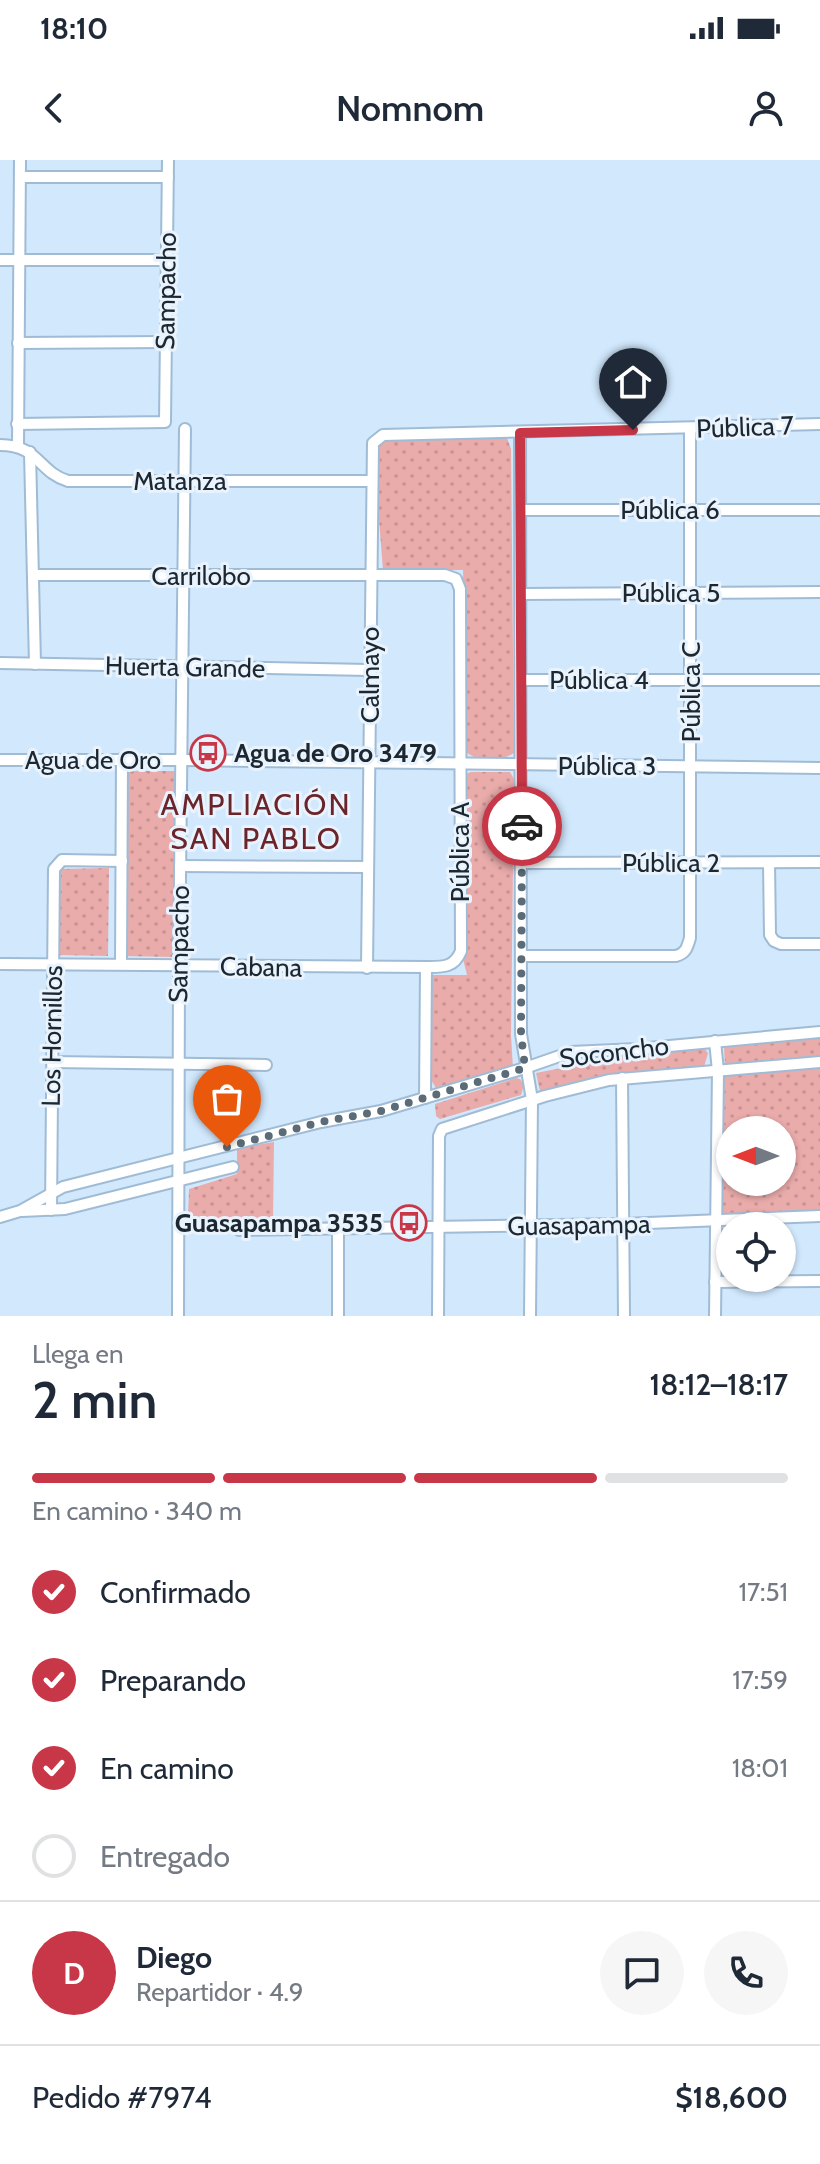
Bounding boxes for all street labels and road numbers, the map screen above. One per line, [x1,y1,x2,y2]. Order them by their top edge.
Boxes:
street label: Sampacho [149,232,183,350]
street label: Pública 7 [696,409,794,445]
street label: Matanza [133,465,227,497]
street label: Pública 6 [620,494,720,526]
street label: Carrilobo [151,560,251,592]
street label: Pública 5 [622,577,720,609]
street label: Calmayo [354,627,386,723]
street label: Pública C [675,642,707,742]
street label: Huerta Grande [105,650,265,684]
street label: Pública 4 [549,664,649,696]
street label: Agua de Oro [25,744,161,776]
street label: Pública 3 [558,750,656,782]
street label: Pública A [444,802,476,902]
street label: Pública 2 [622,847,720,879]
street label: Sampacho [162,885,196,1003]
street label: Cabana [220,950,303,984]
street label: Los Hornillos [35,965,69,1107]
street label: Soconcho [557,1029,671,1075]
street label: Guasapampa [507,1208,651,1242]

